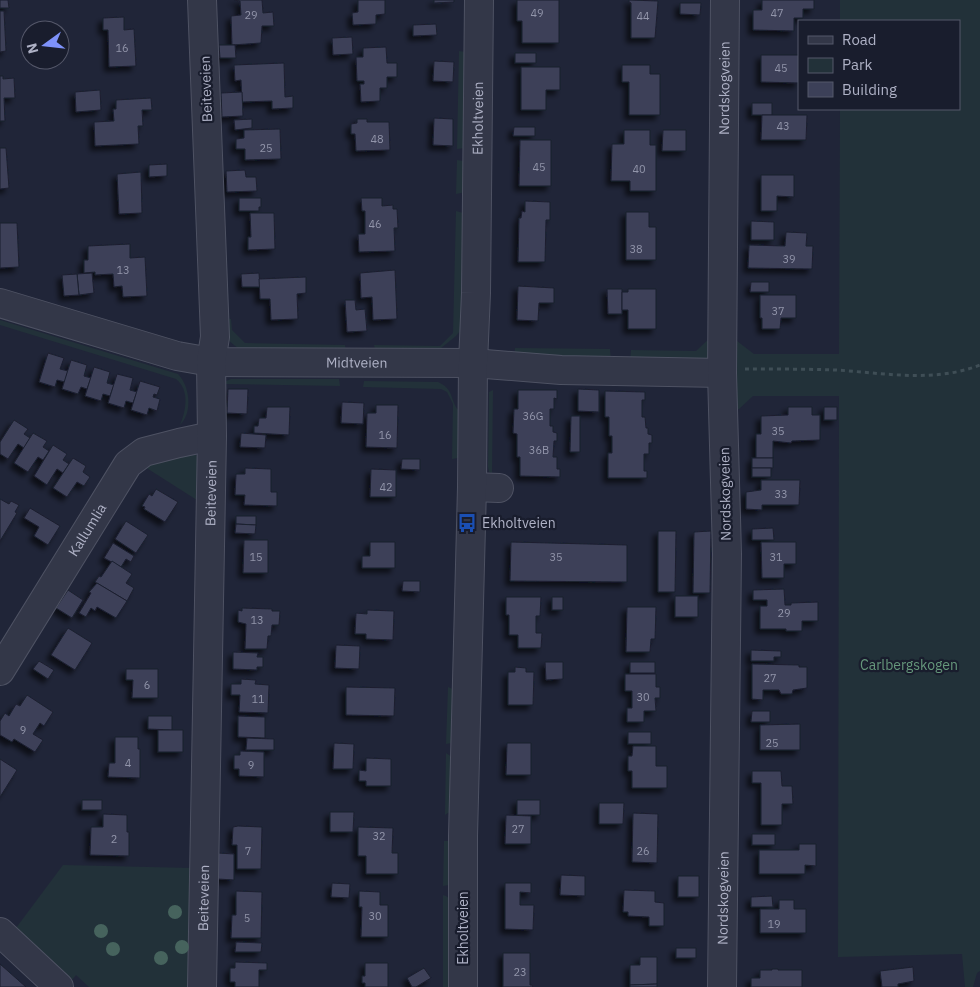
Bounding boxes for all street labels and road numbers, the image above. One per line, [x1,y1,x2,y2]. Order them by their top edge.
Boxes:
street label: Nordskogveien [715,41,734,135]
street label: Beiteveien [196,56,216,122]
street label: Ekholtveien [468,81,487,155]
street label: Midtveien [326,353,388,372]
street label: Nordskogveien [715,447,735,541]
street label: Beiteveien [201,460,221,526]
street label: Kallumlia [64,500,111,560]
street label: Nordskogveien [713,851,733,945]
street label: Beiteveien [194,865,213,931]
street label: Ekholtveien [454,891,472,965]

